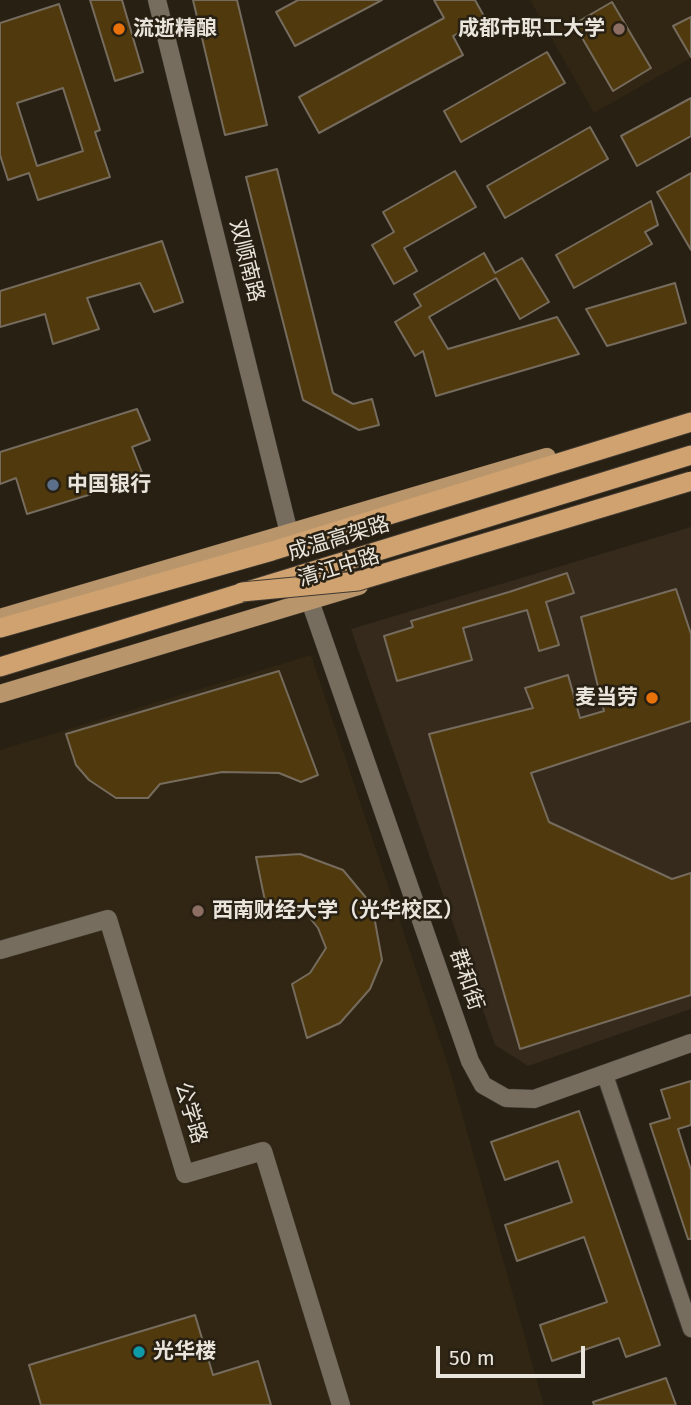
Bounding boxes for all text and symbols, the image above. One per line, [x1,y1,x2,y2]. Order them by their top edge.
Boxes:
place label: 流逝精酿 [133,16,217,42]
place label: 成都市职工大学 [458,16,605,42]
marker: 流逝精酿 [111,21,127,37]
marker: 成都市职工大学 [611,21,627,37]
street label: 双顺南路 [224,217,268,305]
place label: 中国银行 [67,472,151,498]
marker: 中国银行 [45,477,61,493]
street label: 成温高架路 [285,512,393,566]
street label: 清江中路 [295,544,383,592]
place label: 麦当劳 [575,685,638,711]
marker: 麦当劳 [644,690,660,706]
place label: 西南财经大学（光华校区） [212,898,464,924]
marker: 西南财经大学（光华校区） [190,903,206,919]
street label: 群和街 [444,946,488,1014]
street label: 公学路 [169,1079,211,1147]
scale bar [439,1332,588,1376]
place label: 光华楼 [153,1339,216,1365]
marker: 光华楼 [131,1344,147,1360]
text: 50 m [449,1345,495,1371]

